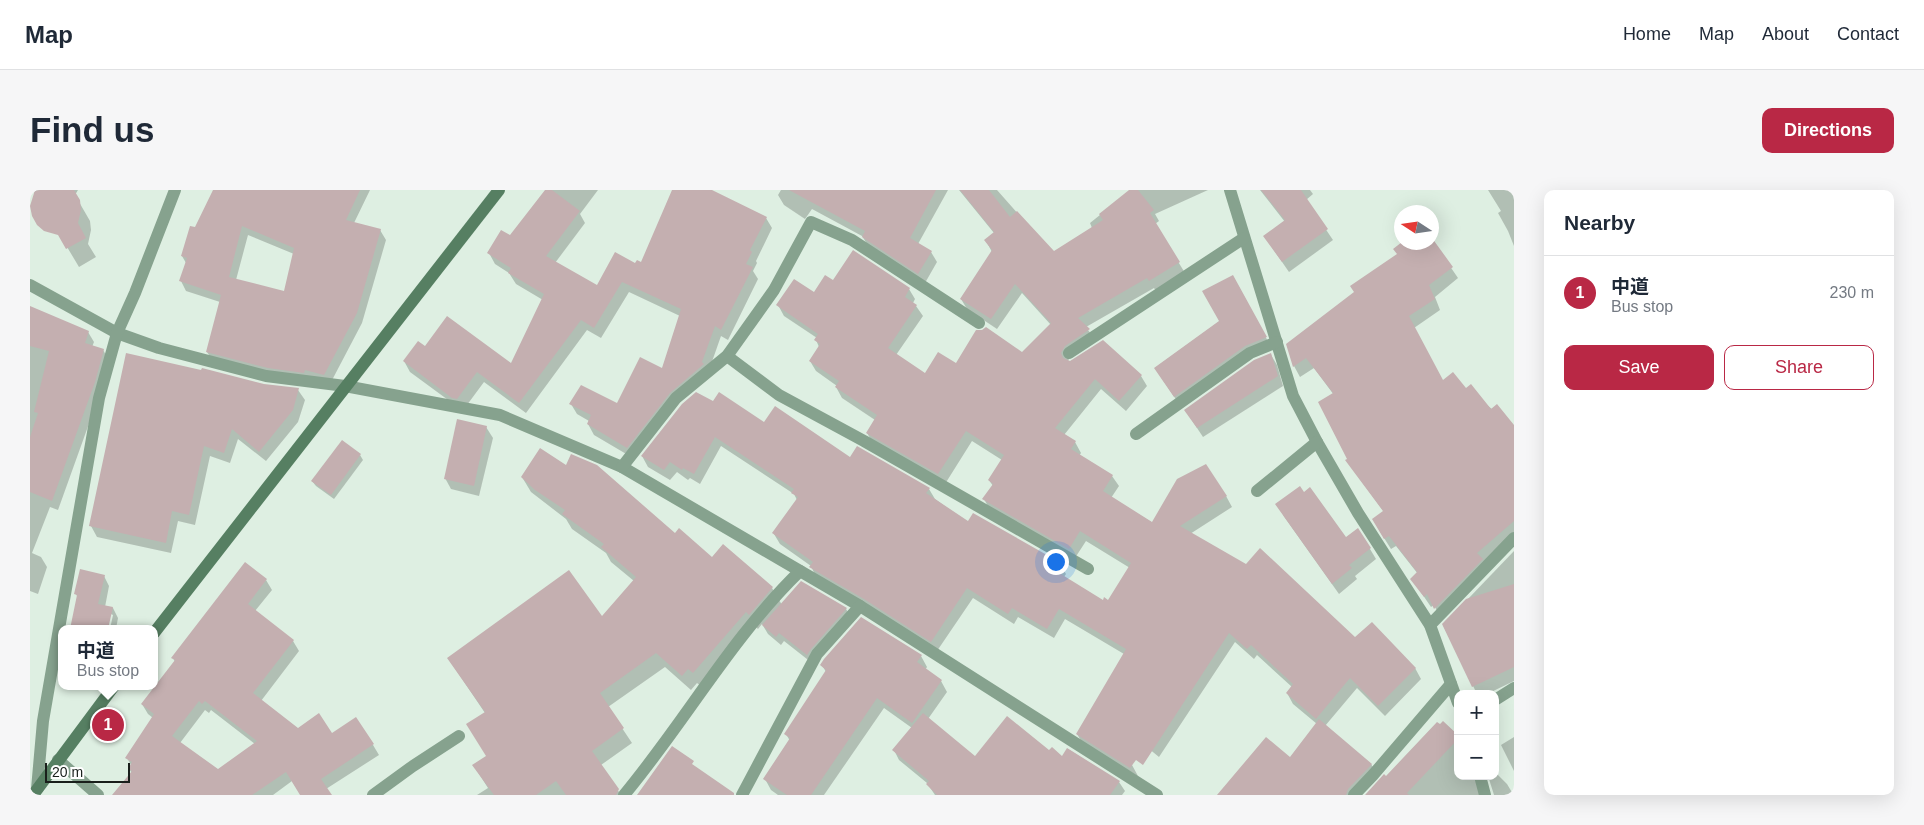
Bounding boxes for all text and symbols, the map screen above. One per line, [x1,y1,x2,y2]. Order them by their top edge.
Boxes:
text: Map [25,21,73,48]
text: Home [1623,24,1671,44]
text: Map [1699,24,1734,44]
text: About [1762,24,1809,44]
text: Contact [1837,24,1899,44]
button: Directions [1762,108,1894,153]
text: Find us [30,110,154,149]
north arrow [1394,205,1439,250]
text: Nearby [1564,211,1635,234]
text: 中道 [1611,276,1649,297]
text: 1 [1576,284,1584,301]
text: 230 m [1830,284,1874,301]
text: Bus stop [1611,298,1673,315]
button: Save [1564,345,1714,390]
button: Share [1724,345,1874,390]
your location [1043,549,1069,575]
popup [58,625,158,690]
text: 中道 [77,640,115,661]
text: Bus stop [77,662,139,679]
map controls [1454,690,1499,780]
button: + [1454,690,1499,735]
pin: 1 [92,706,124,744]
button: − [1454,735,1499,780]
scale bar [45,760,130,783]
text: 20 m [52,764,83,780]

